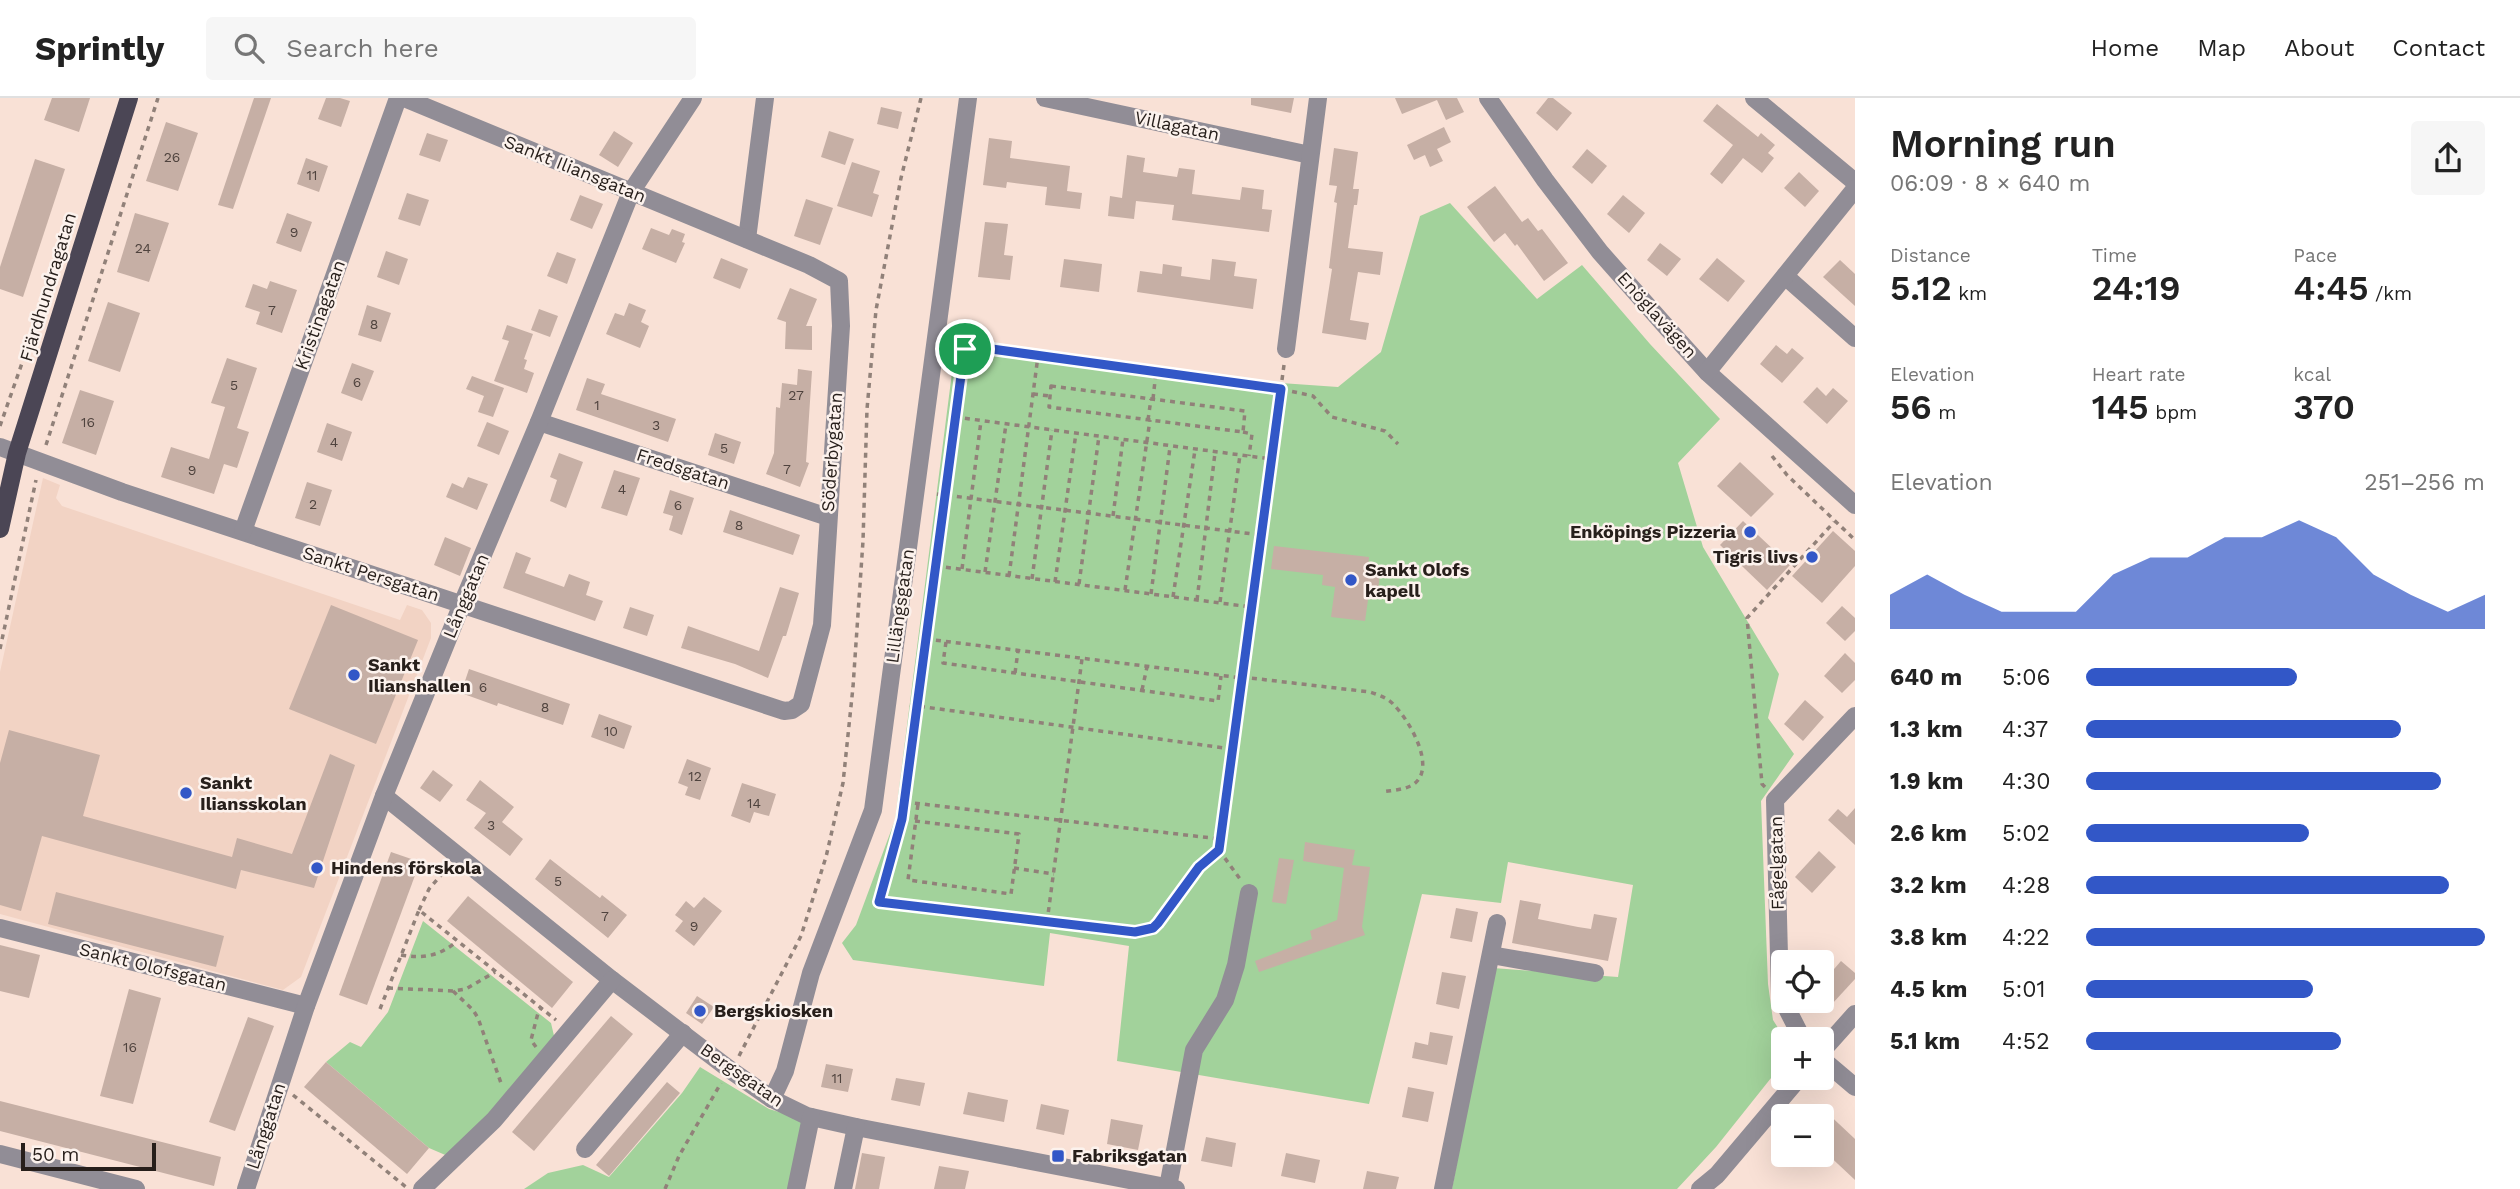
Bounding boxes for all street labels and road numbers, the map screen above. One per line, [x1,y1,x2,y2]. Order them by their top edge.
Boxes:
street label: Villagatan [1133,106,1221,145]
street label: Sankt Iliansgatan [501,130,649,207]
street label: Fjärdhundragatan [15,210,80,364]
street label: Kristinagatan [290,257,349,373]
street label: Enöglavägen [1613,267,1702,362]
street label: Söderbygatan [817,391,846,513]
street label: Fredsgatan [634,444,732,493]
street label: Sankt Persgatan [300,542,442,606]
street label: Lillängsgatan [881,547,918,664]
street label: Långgatan [438,550,493,641]
street label: Fågelgatan [1765,816,1788,910]
street label: Sankt Olofsgatan [77,938,229,995]
street label: Bergsgatan [697,1038,788,1111]
street label: Långgatan [242,1080,289,1172]

